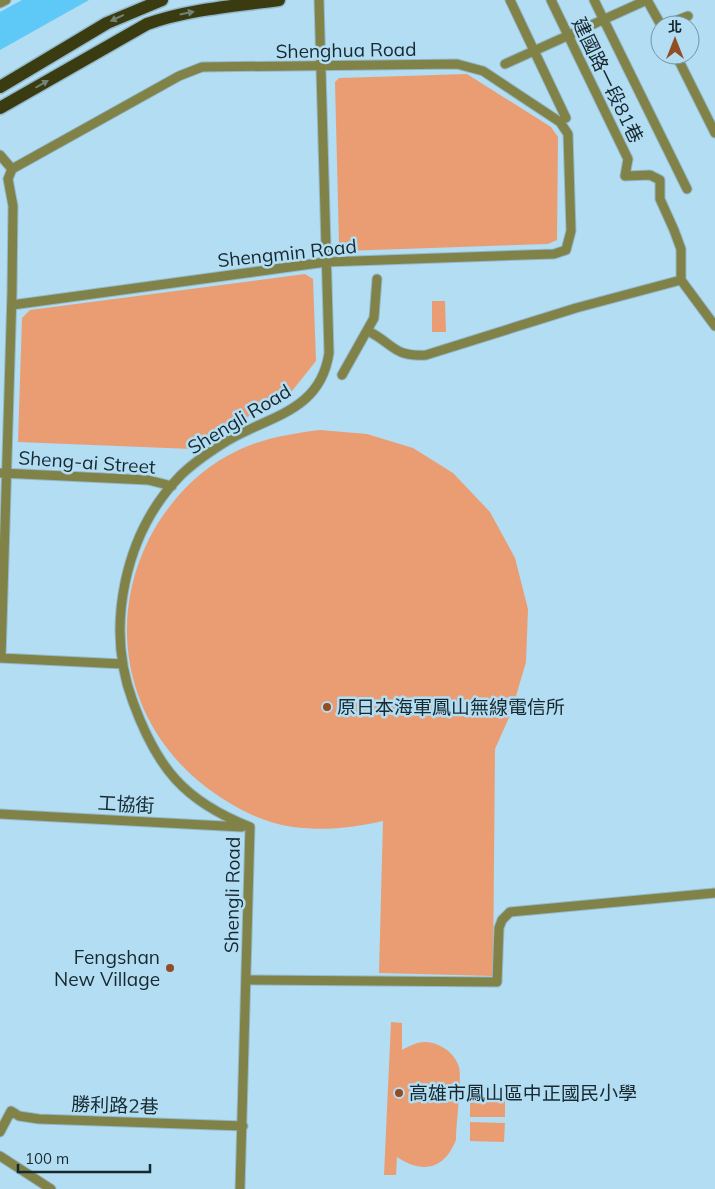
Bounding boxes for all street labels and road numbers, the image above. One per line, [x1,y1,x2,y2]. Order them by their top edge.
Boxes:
street label: 建國路一段81巷 [567,13,649,147]
street label: Shenghua Road [275,37,417,63]
street label: Shengmin Road [216,234,358,272]
street label: Shengli Road [183,379,295,459]
street label: Sheng-ai Street [18,445,157,479]
street label: 工協街 [97,791,155,817]
street label: Shengli Road [219,837,245,953]
street label: 勝利路2巷 [71,1091,159,1119]

